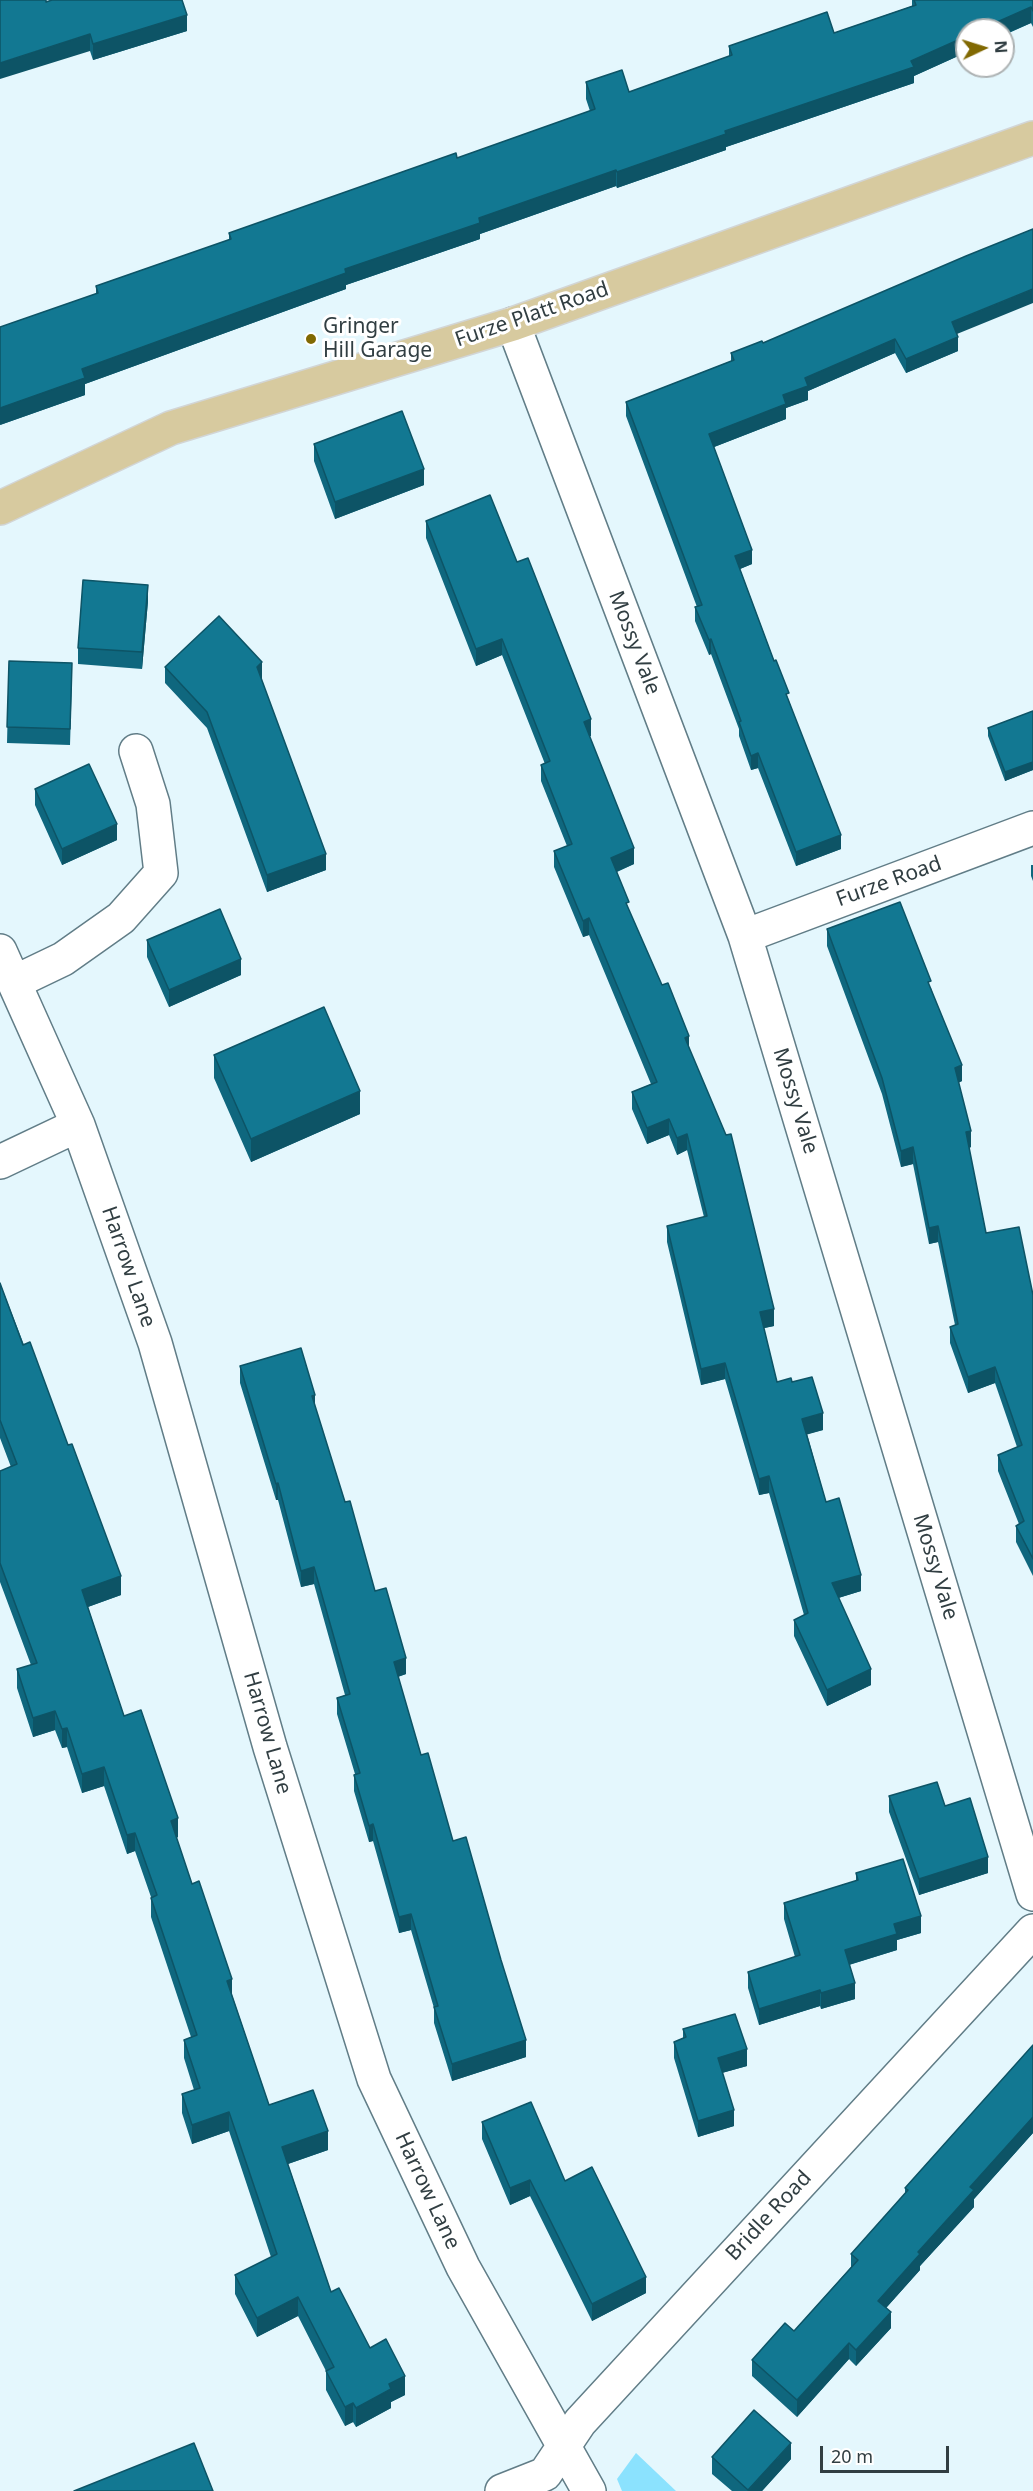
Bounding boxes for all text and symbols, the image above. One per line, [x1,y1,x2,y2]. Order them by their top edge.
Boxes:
north arrow [955,18,1015,78]
text: N [990,40,1012,54]
street label: Furze Platt Road [452,277,612,353]
place label: Gringer Hill Garage [323,314,432,364]
marker: Gringer Hill Garage [304,332,318,346]
street label: Mossy Vale [603,587,665,699]
street label: Furze Road [833,851,945,913]
street label: Mossy Vale [767,1045,823,1157]
street label: Harrow Lane [96,1203,160,1331]
street label: Mossy Vale [907,1511,963,1623]
street label: Harrow Lane [238,1669,296,1797]
street label: Harrow Lane [389,2129,465,2253]
street label: Bridle Road [721,2166,817,2266]
scale bar [823,2434,952,2472]
text: 20 m [831,2444,873,2468]

